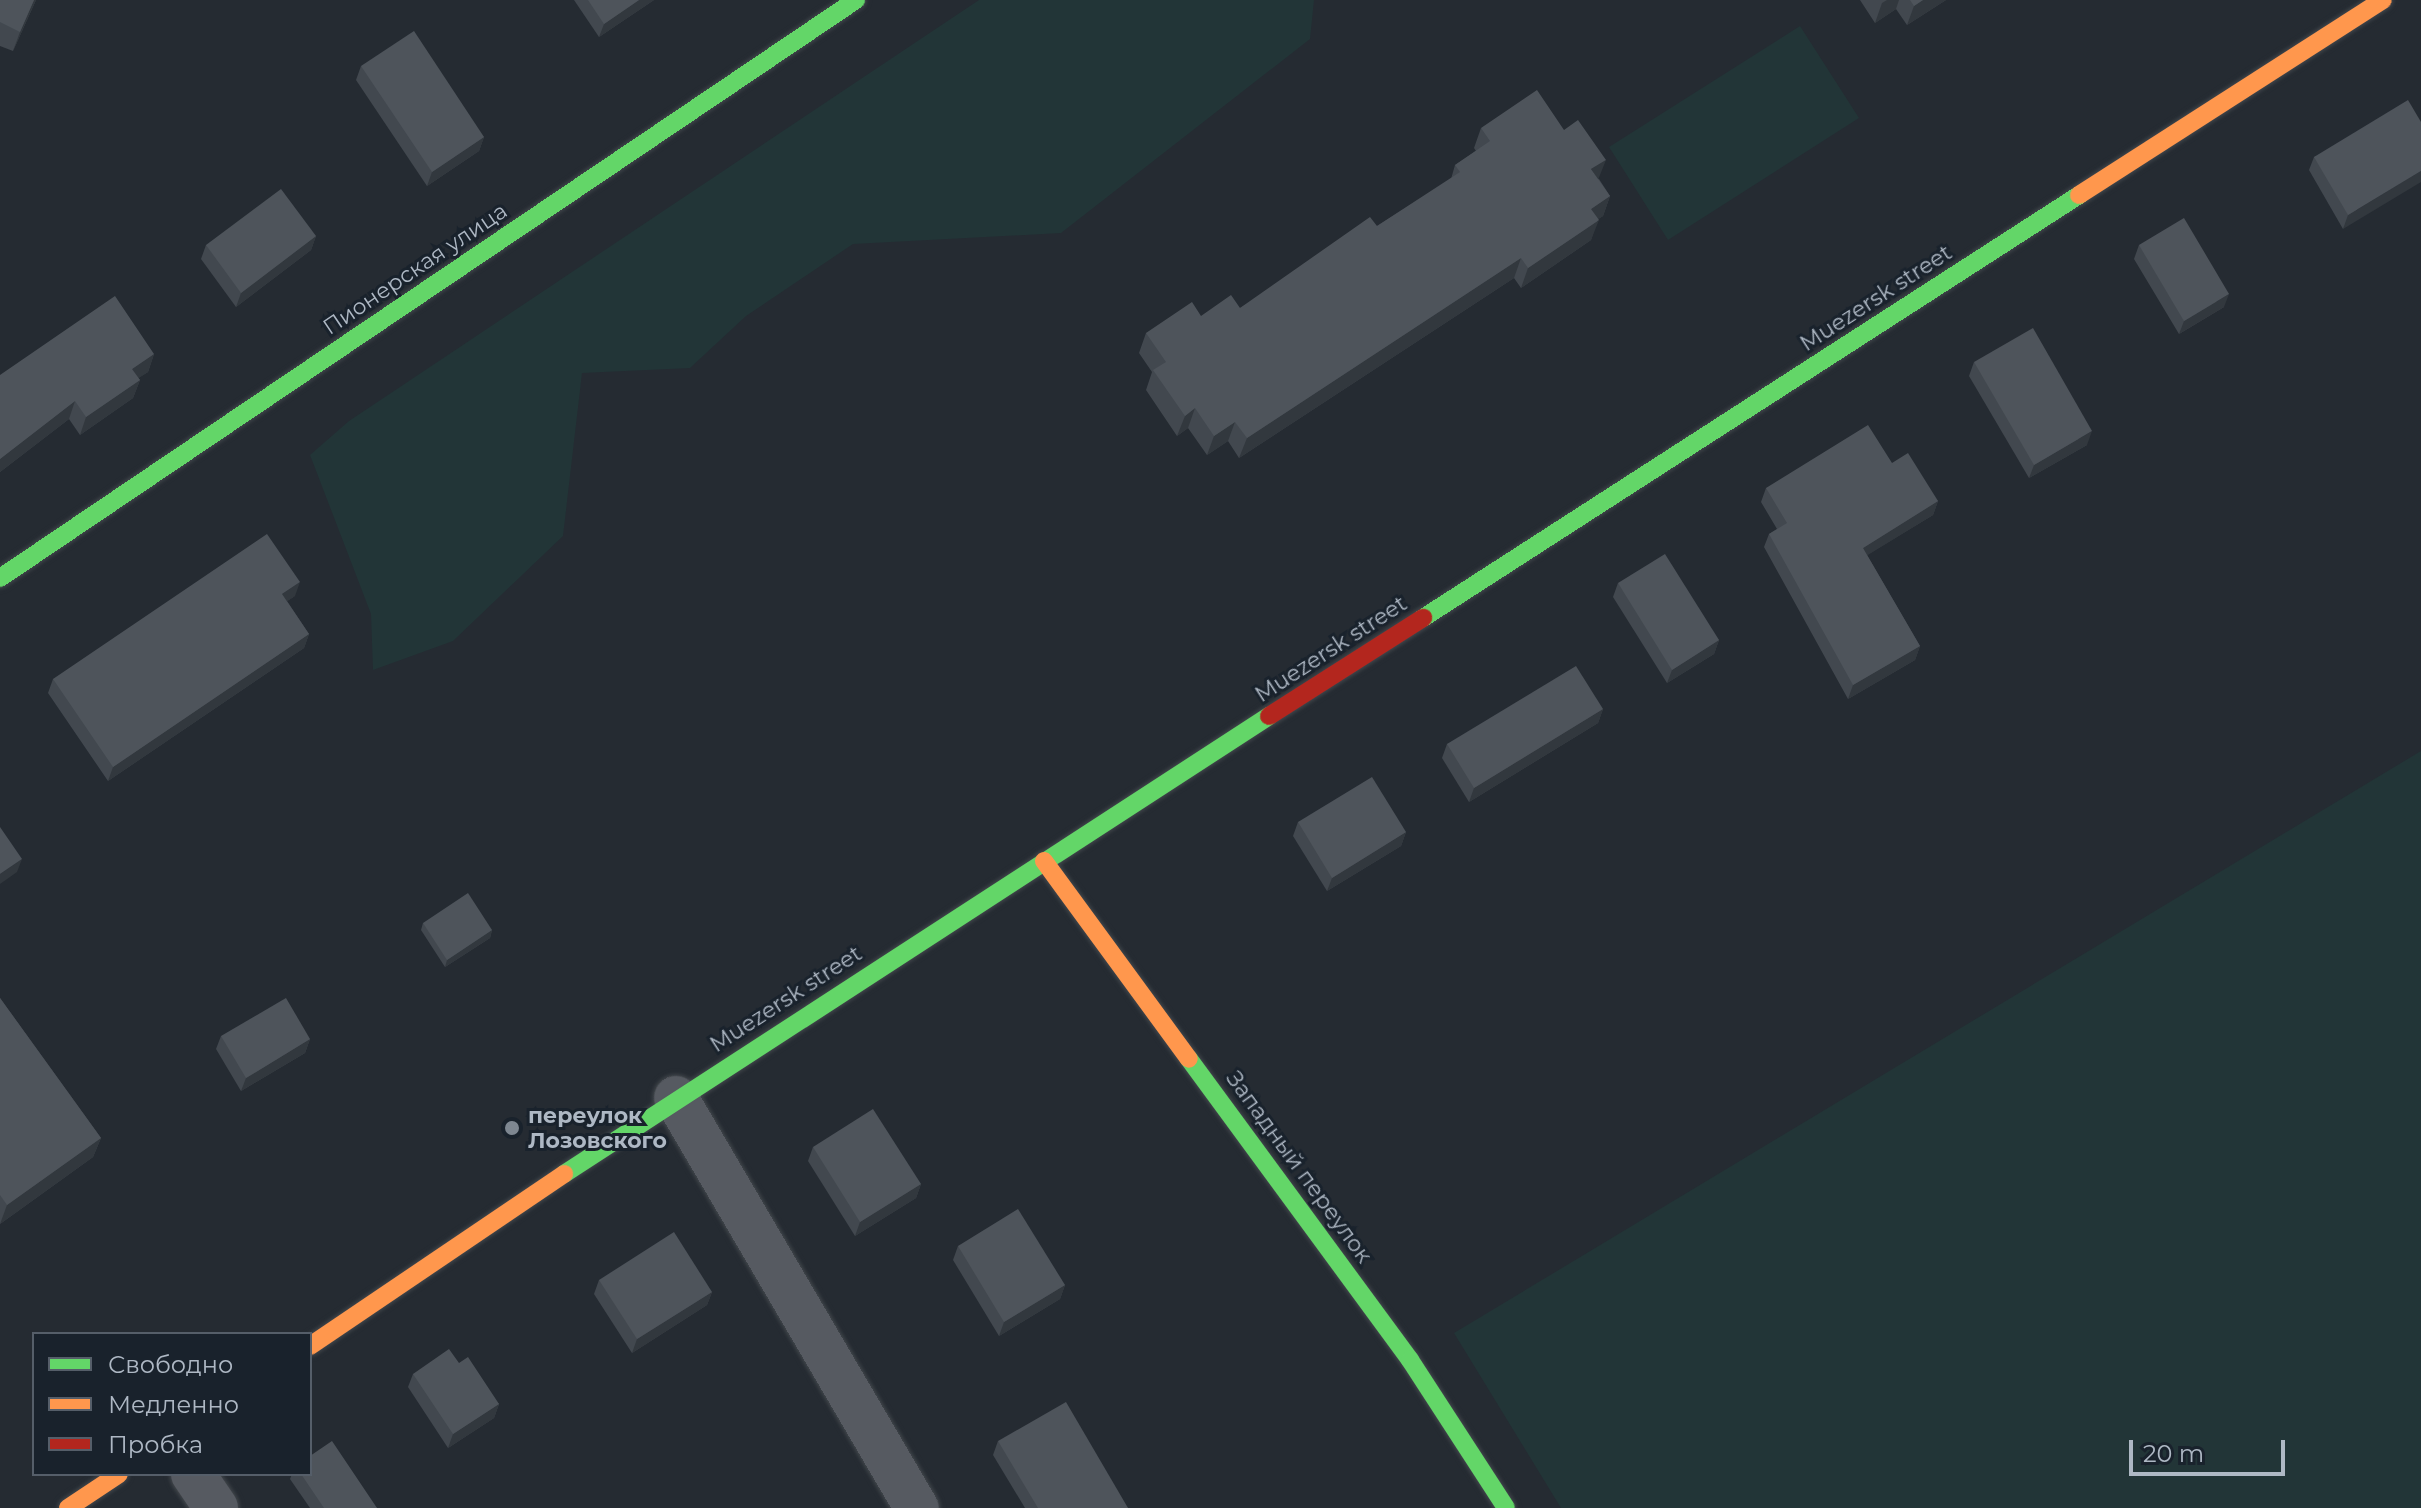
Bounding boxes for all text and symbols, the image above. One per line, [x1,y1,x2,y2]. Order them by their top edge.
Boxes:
street label: Пионерская улица [318,198,512,340]
street label: Muezersk street [1795,239,1957,357]
street label: Muezersk street [1250,590,1412,708]
street label: Muezersk street [705,940,867,1058]
street label: Западный переулок [1220,1066,1378,1268]
place label: переулок Лозовского [528,1102,667,1154]
marker: переулок Лозовского [503,1119,521,1137]
legend [32,1332,312,1476]
text: Свободно [108,1350,233,1379]
text: Медленно [108,1390,239,1419]
scale bar [2133,1424,2289,1474]
text: Пробка [108,1430,203,1459]
text: 20 m [2143,1439,2204,1468]

